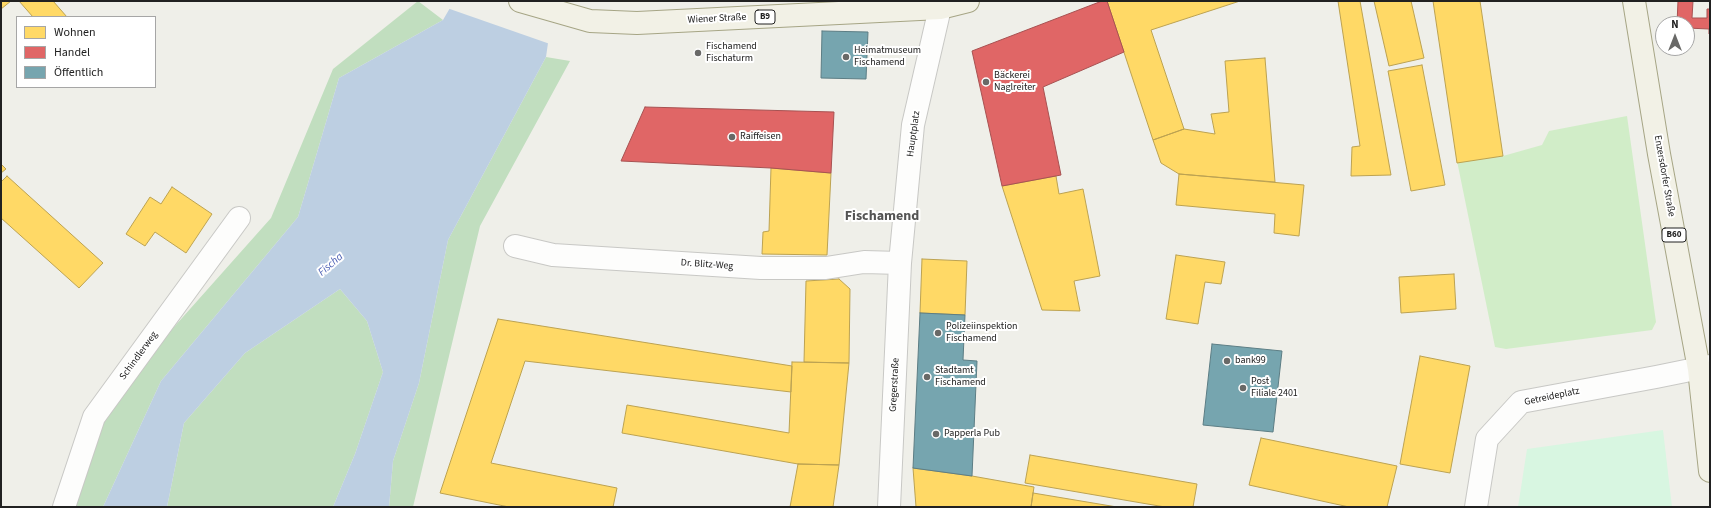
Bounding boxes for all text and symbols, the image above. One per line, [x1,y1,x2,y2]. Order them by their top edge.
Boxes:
road number: B9 [755,10,775,24]
street label: Wiener Straße [687,11,747,27]
legend [16,16,156,88]
north arrow [1655,16,1695,56]
text: N [1671,17,1679,32]
text: Wohnen [54,24,96,41]
place label: Fischamend Fischaturm [706,41,757,64]
text: Handel [54,44,90,61]
place label: Heimatmuseum Fischamend [854,45,921,68]
marker: Fischamend Fischaturm [693,48,703,58]
marker: Heimatmuseum Fischamend [841,52,851,62]
text: Öffentlich [54,64,103,81]
place label: Bäckerei Naglreiter [994,70,1036,94]
marker: Bäckerei Naglreiter [981,77,991,87]
street label: Hauptplatz [905,110,923,158]
place label: Raiffeisen [740,131,781,143]
marker: Raiffeisen [727,132,737,142]
street label: Enzersdorfer Straße [1651,134,1677,218]
district label: Fischamend [845,209,919,225]
road number: B60 [1662,228,1686,242]
water label: Fischa [316,251,346,279]
street label: Dr. Blitz-Weg [680,257,734,273]
place label: Polizeiinspektion Fischamend [946,321,1018,344]
marker: Polizeiinspektion Fischamend [933,328,943,338]
street label: Schindlerweg [117,329,161,383]
place label: bank99 [1235,355,1266,367]
marker: bank99 [1222,356,1232,366]
street label: Gregerstraße [888,358,902,412]
place label: Stadtamt Fischamend [935,365,986,388]
marker: Stadtamt Fischamend [922,372,932,382]
place label: Post Filiale 2401 [1251,376,1298,400]
marker: Post Filiale 2401 [1238,383,1248,393]
street label: Getreideplatz [1523,385,1581,409]
place label: Papperla Pub [944,428,1000,440]
marker: Papperla Pub [931,429,941,439]

